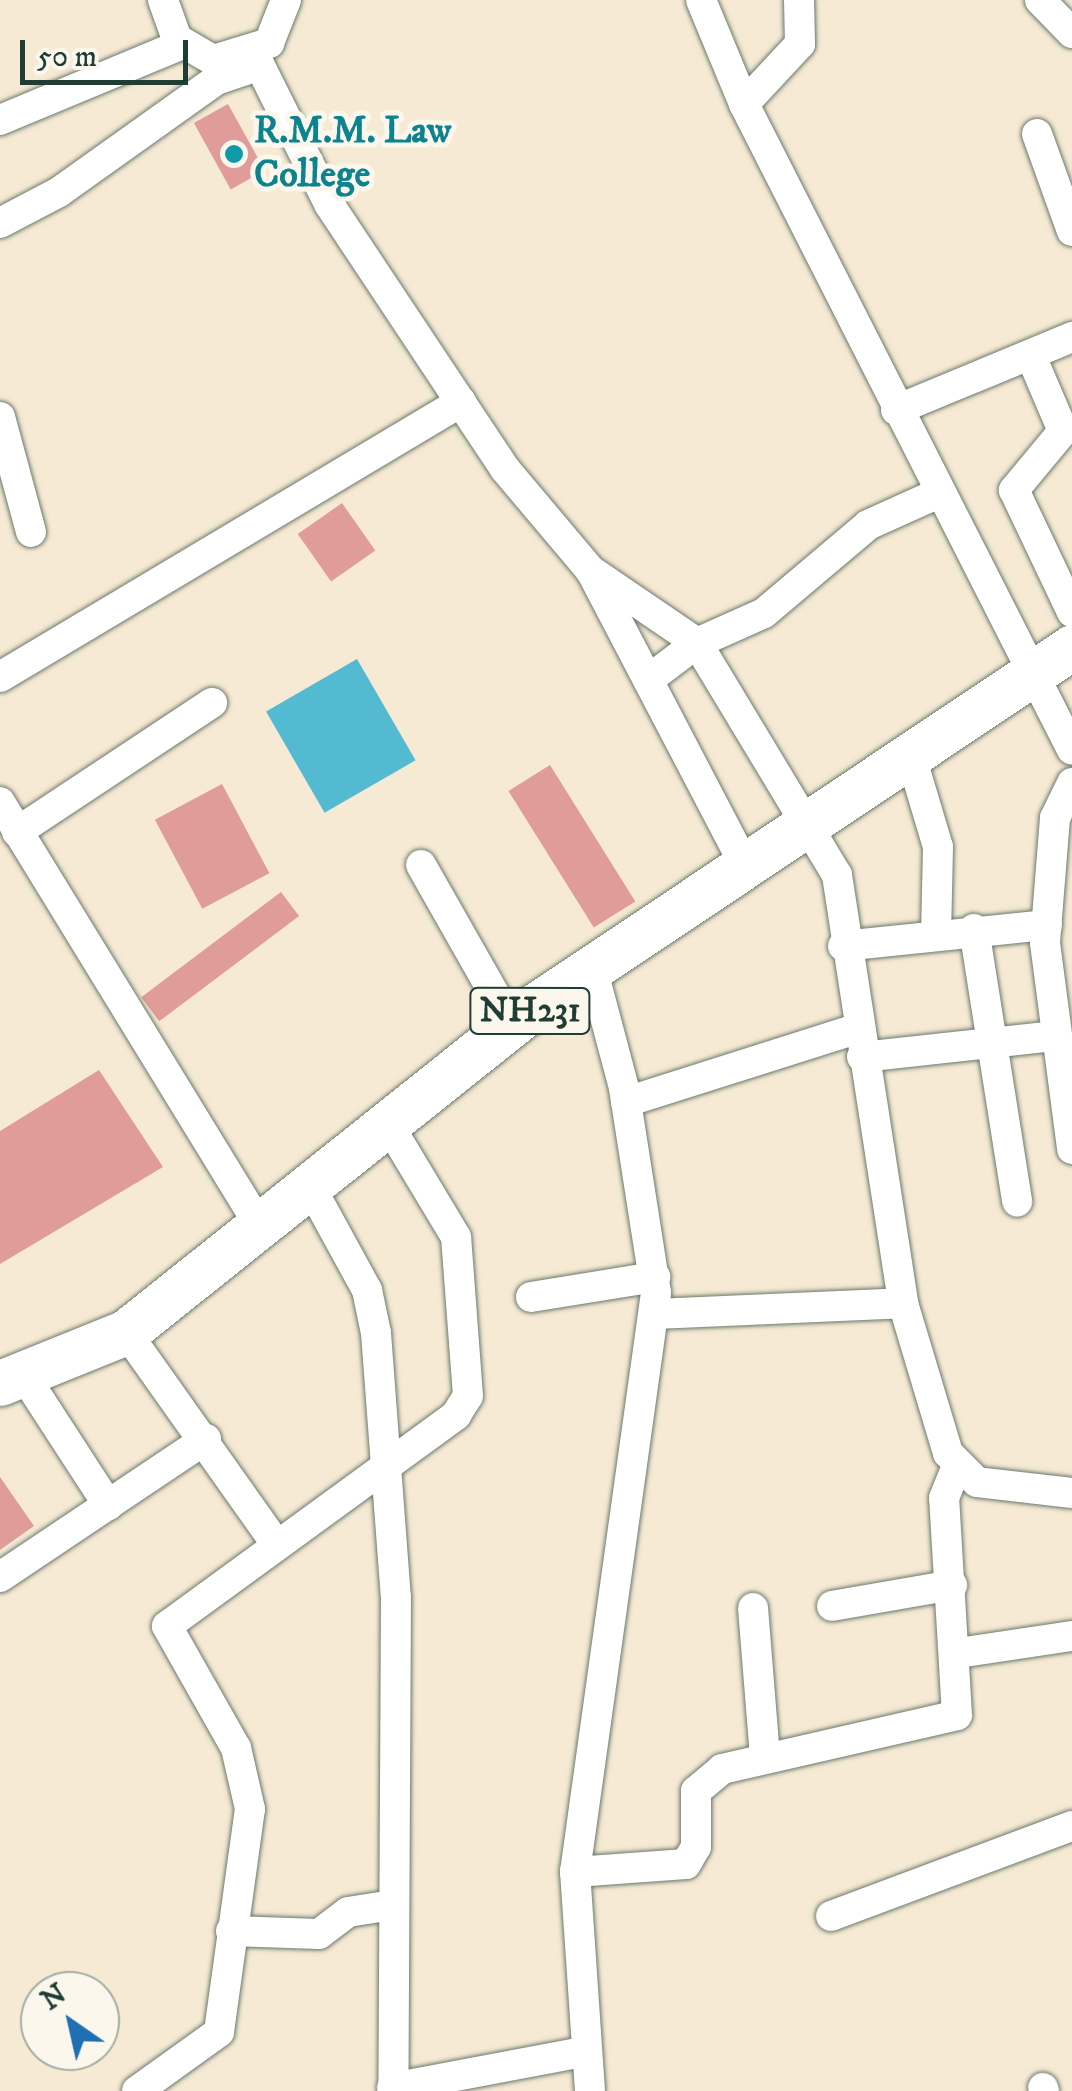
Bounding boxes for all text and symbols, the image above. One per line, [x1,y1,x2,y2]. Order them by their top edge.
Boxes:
scale bar [25,20,192,82]
text: 50 m [37,39,97,76]
place label: R.M.M. Law College [254,109,452,198]
marker: R.M.M. Law College [223,143,245,165]
road number: NH231 [468,981,592,1041]
north arrow [20,1971,120,2071]
text: N [35,1976,73,2018]

